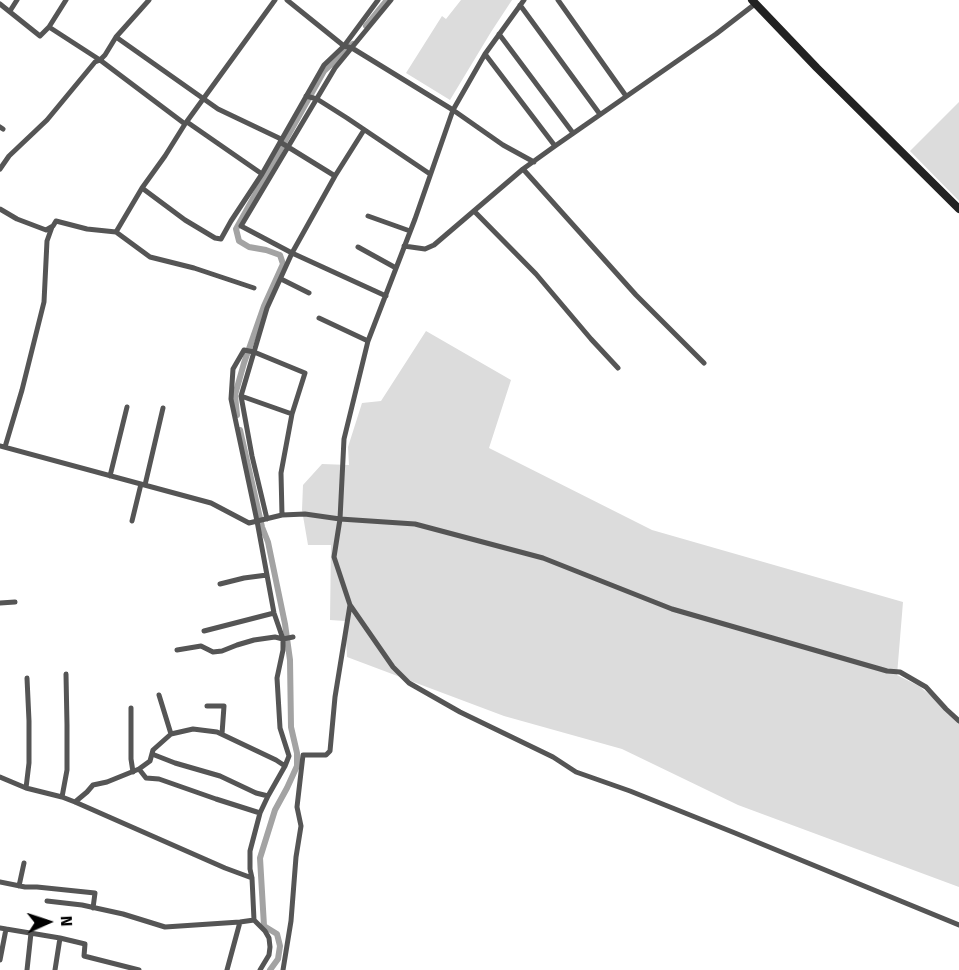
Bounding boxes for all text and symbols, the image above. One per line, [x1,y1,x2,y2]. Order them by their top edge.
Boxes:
north arrow [18,892,78,952]
text: N [57,915,76,927]

